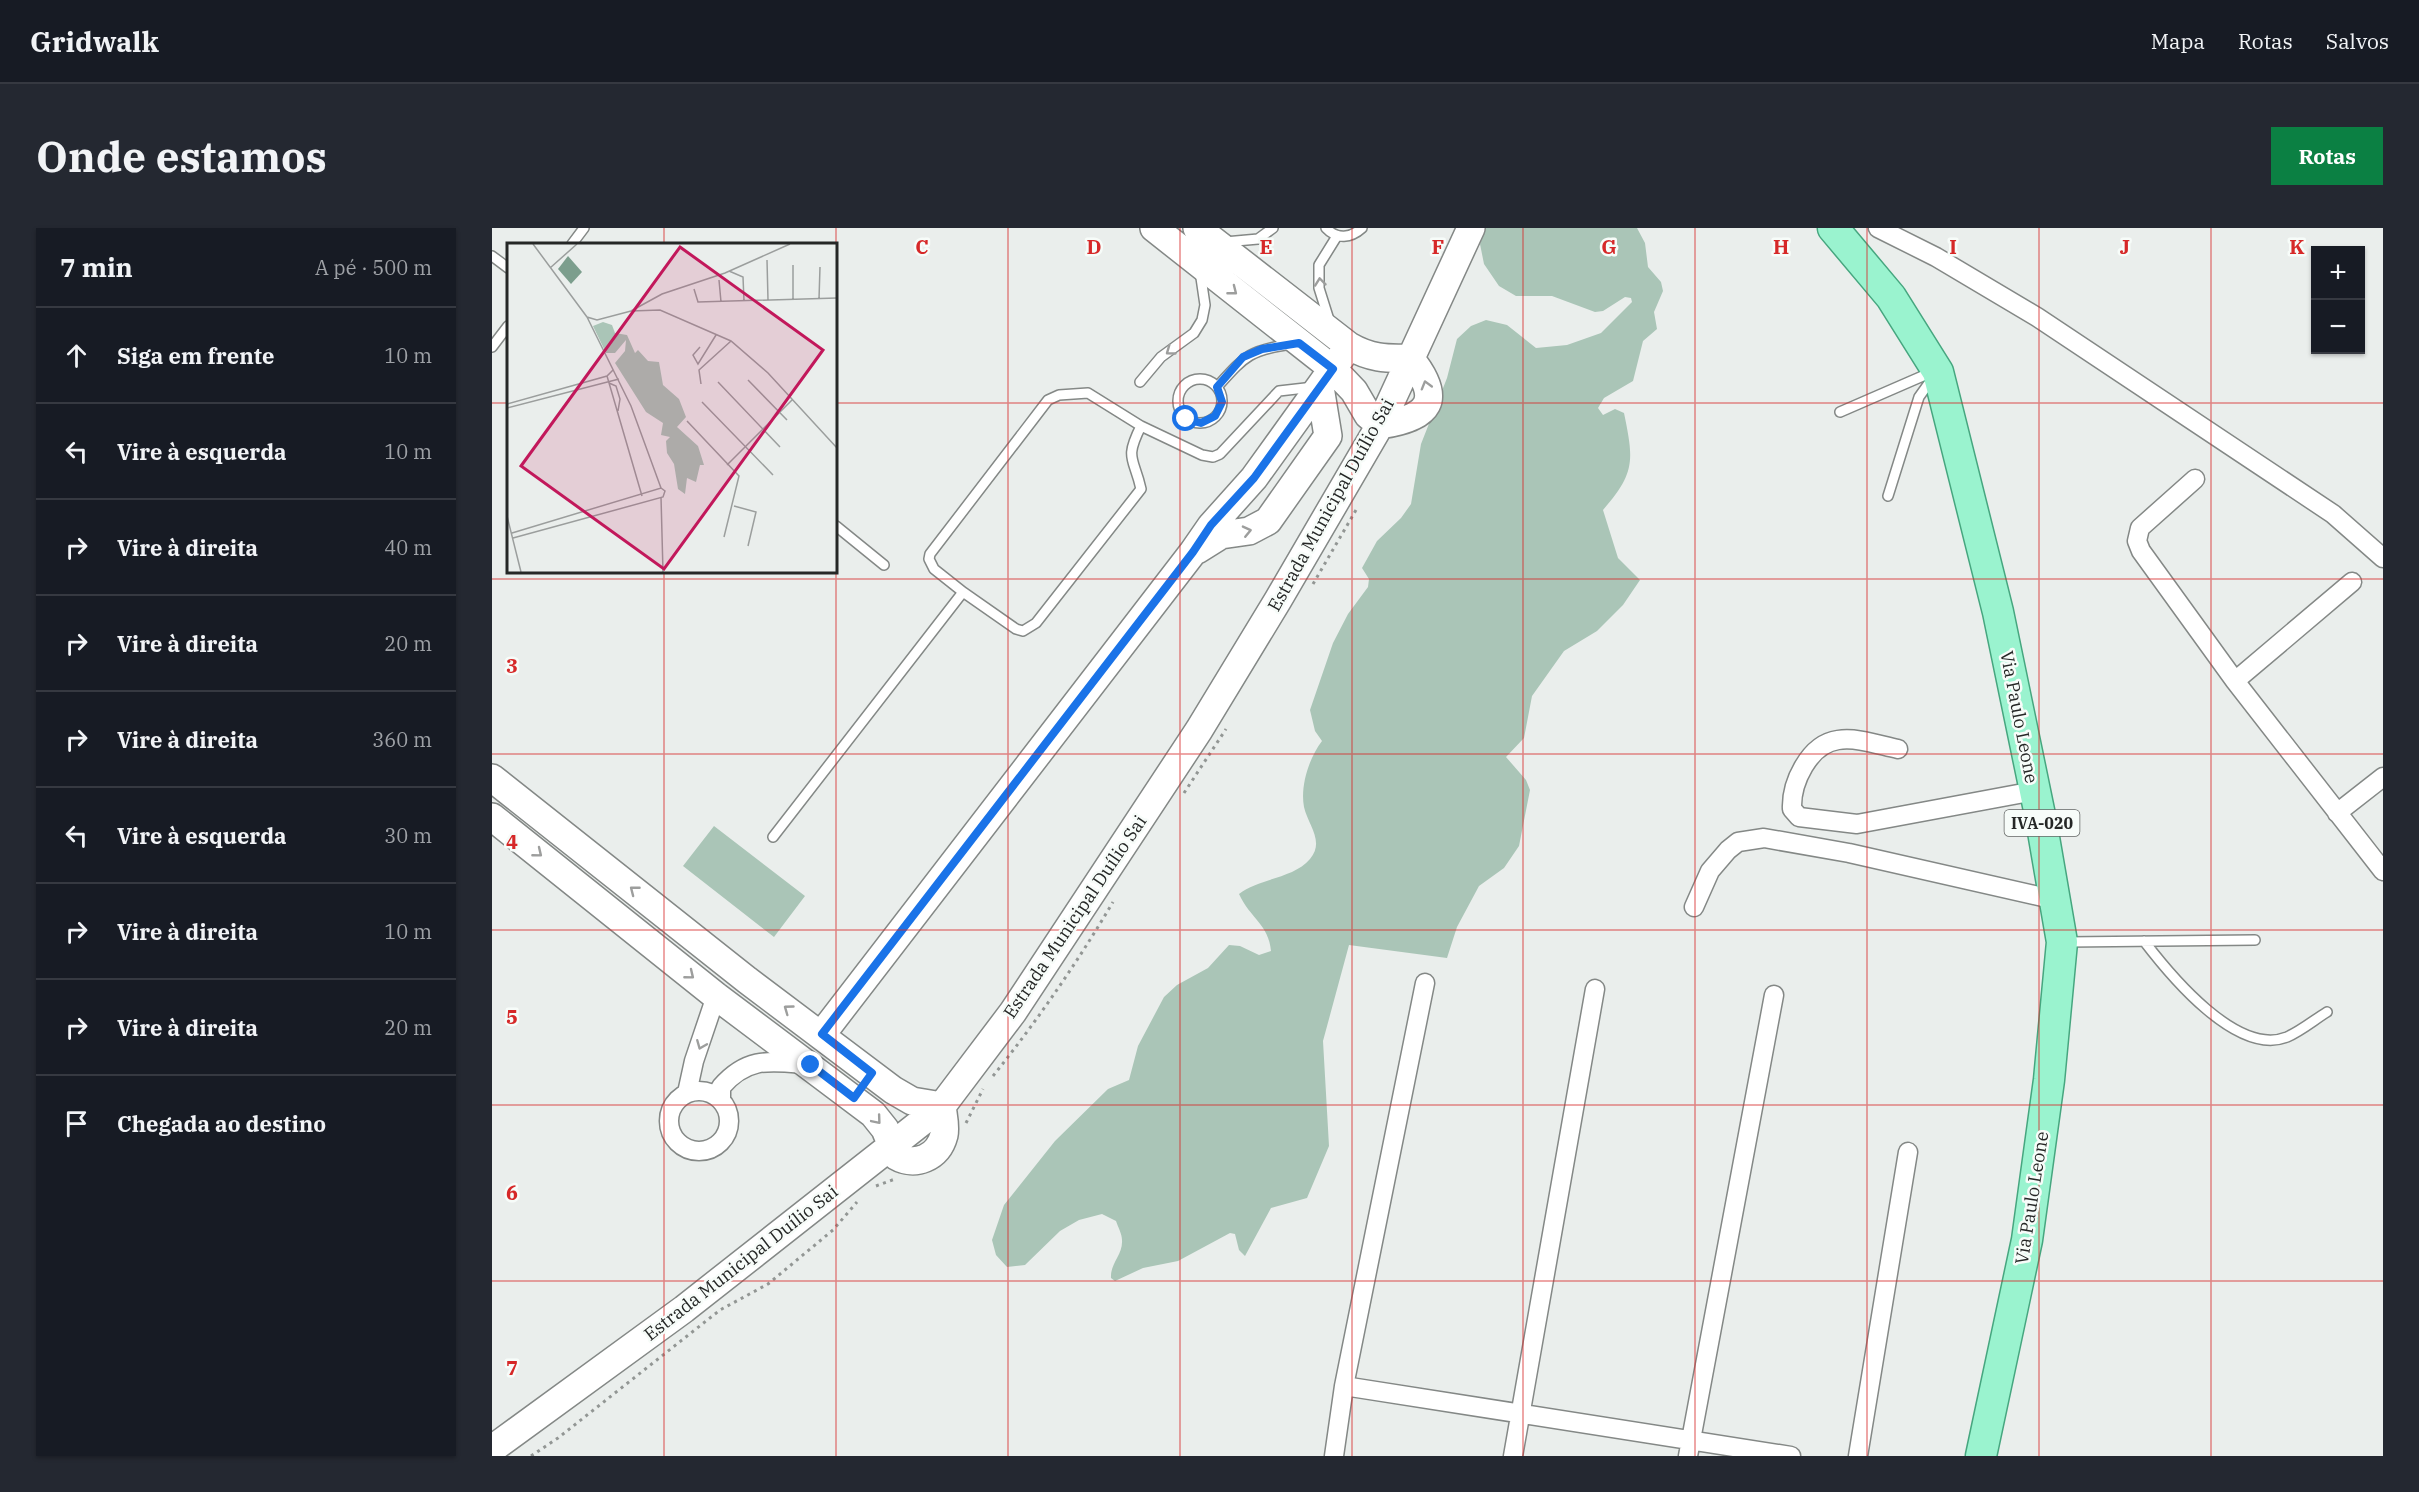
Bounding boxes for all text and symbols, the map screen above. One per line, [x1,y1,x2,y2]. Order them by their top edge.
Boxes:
text: Gridwalk [30,23,159,60]
text: Mapa [2151,27,2205,55]
text: Rotas [2238,27,2293,55]
text: Salvos [2326,27,2389,55]
button: Rotas [2271,127,2383,185]
text: Onde estamos [36,129,327,184]
text: C [915,233,929,260]
text: D [1086,233,1102,260]
text: E [1259,233,1273,260]
text: F [1432,233,1444,260]
text: G [1601,233,1617,260]
text: H [1773,233,1789,260]
text: I [1949,233,1957,260]
text: J [2120,233,2130,260]
text: K [2289,233,2305,260]
inset map [507,243,837,573]
map controls [2311,246,2365,354]
button: + [2311,246,2365,300]
text: 7 min [60,250,133,284]
text: A pé · 500 m [315,254,432,281]
one-way arrow [1314,278,1327,287]
one-way arrow [1226,283,1237,294]
button: − [2311,300,2365,354]
icon: ahead [60,339,93,372]
text: Siga em frente [117,341,274,370]
text: 10 m [384,342,432,369]
one-way arrow [1165,343,1176,354]
one-way arrow [1421,380,1433,391]
street label: Estrada Municipal Duílio Sai [1262,394,1399,615]
route start [1172,405,1198,431]
icon: left [60,435,93,468]
text: Vire à esquerda [117,437,287,466]
text: 10 m [384,438,432,465]
one-way arrow [1241,525,1251,538]
icon: right [60,531,93,564]
text: Vire à direita [117,533,258,562]
text: 40 m [384,534,432,561]
icon: right [60,627,93,660]
text: Vire à direita [117,629,258,658]
text: 20 m [384,630,432,657]
street label: Via Paulo Leone [1995,649,2044,785]
text: 3 [506,652,518,679]
icon: right [60,723,93,756]
text: Vire à direita [117,725,258,754]
text: 360 m [372,726,432,753]
road number: IVA-020 [2004,810,2080,836]
street label: Estrada Municipal Duílio Sai [998,811,1151,1023]
icon: left [60,819,93,852]
text: Vire à esquerda [117,821,287,850]
text: 30 m [384,822,432,849]
text: 4 [506,828,518,855]
one-way arrow [531,846,542,857]
one-way arrow [629,886,640,897]
icon: right [60,915,93,948]
text: Vire à direita [117,917,258,946]
text: 10 m [384,918,432,945]
one-way arrow [683,968,694,979]
text: 5 [506,1003,518,1030]
one-way arrow [783,1005,794,1016]
icon: right [60,1011,93,1044]
text: Vire à direita [117,1013,258,1042]
text: 20 m [384,1014,432,1041]
one-way arrow [696,1038,708,1049]
route end [797,1051,823,1077]
icon: arrive [60,1107,93,1140]
text: Chegada ao destino [117,1109,326,1138]
one-way arrow [870,1113,881,1124]
street label: Via Paulo Leone [2010,1130,2053,1266]
text: 6 [506,1179,518,1206]
street label: Estrada Municipal Duílio Sai [639,1179,843,1346]
text: 7 [506,1354,518,1381]

